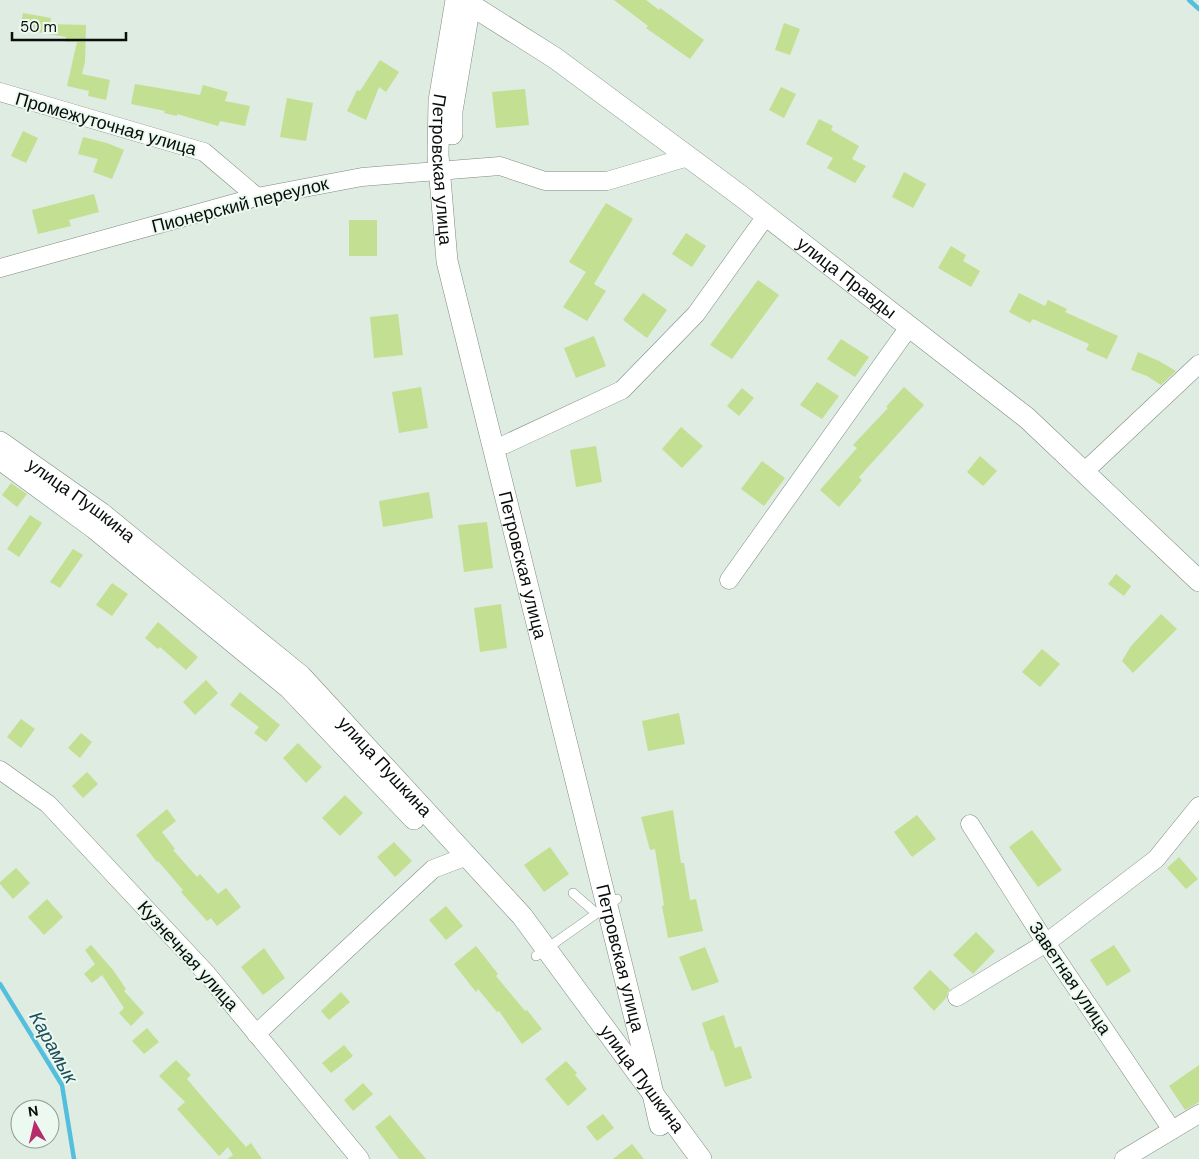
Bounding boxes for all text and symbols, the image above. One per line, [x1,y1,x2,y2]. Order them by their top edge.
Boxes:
scale bar [12,10,126,42]
text: 50 m [20,17,57,37]
street label: Промежуточная улица [13,87,200,162]
street label: Петровская улица [426,92,458,247]
street label: Пионерский переулок [149,171,331,239]
street label: улица Правды [792,232,901,324]
street label: улица Пушкина [22,453,141,549]
street label: Петровская улица [493,489,553,642]
street label: улица Пушкина [332,711,438,823]
street label: Петровская улица [590,882,650,1035]
street label: Кузнечная улица [132,896,245,1017]
street label: Заветная улица [1023,917,1117,1040]
water label: Карамык [24,1007,84,1089]
street label: улица Пушкина [594,1020,690,1139]
north arrow [10,1099,60,1149]
text: N [27,1102,40,1121]

